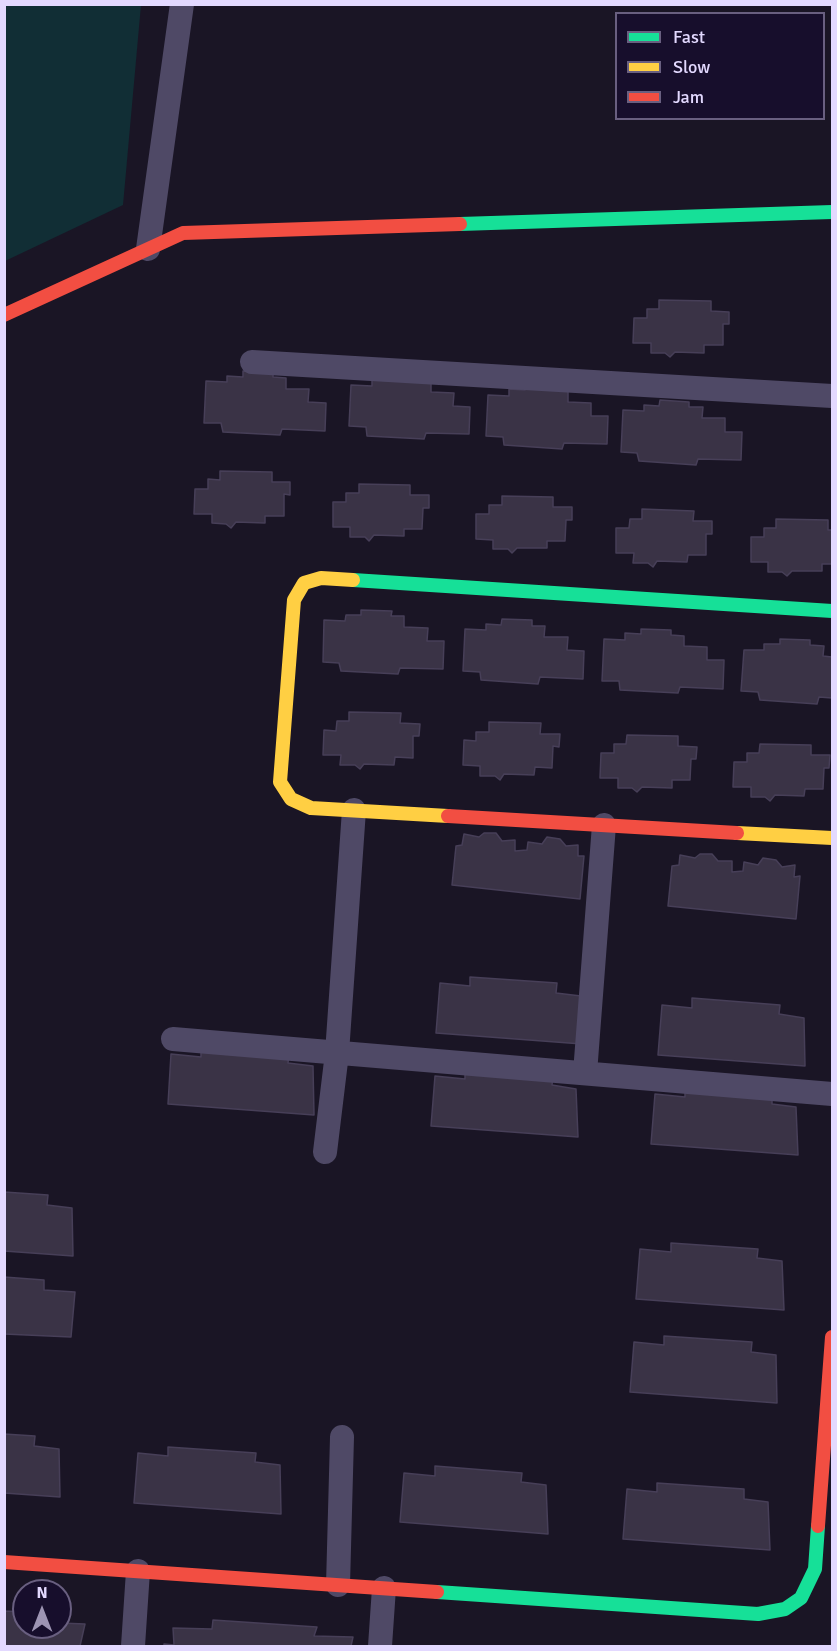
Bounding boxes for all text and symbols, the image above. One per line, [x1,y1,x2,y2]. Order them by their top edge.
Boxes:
legend [615,12,825,120]
text: Fast [673,26,705,48]
text: Slow [673,56,710,78]
text: Jam [673,86,704,108]
north arrow [12,1579,72,1639]
text: N [36,1583,48,1603]

